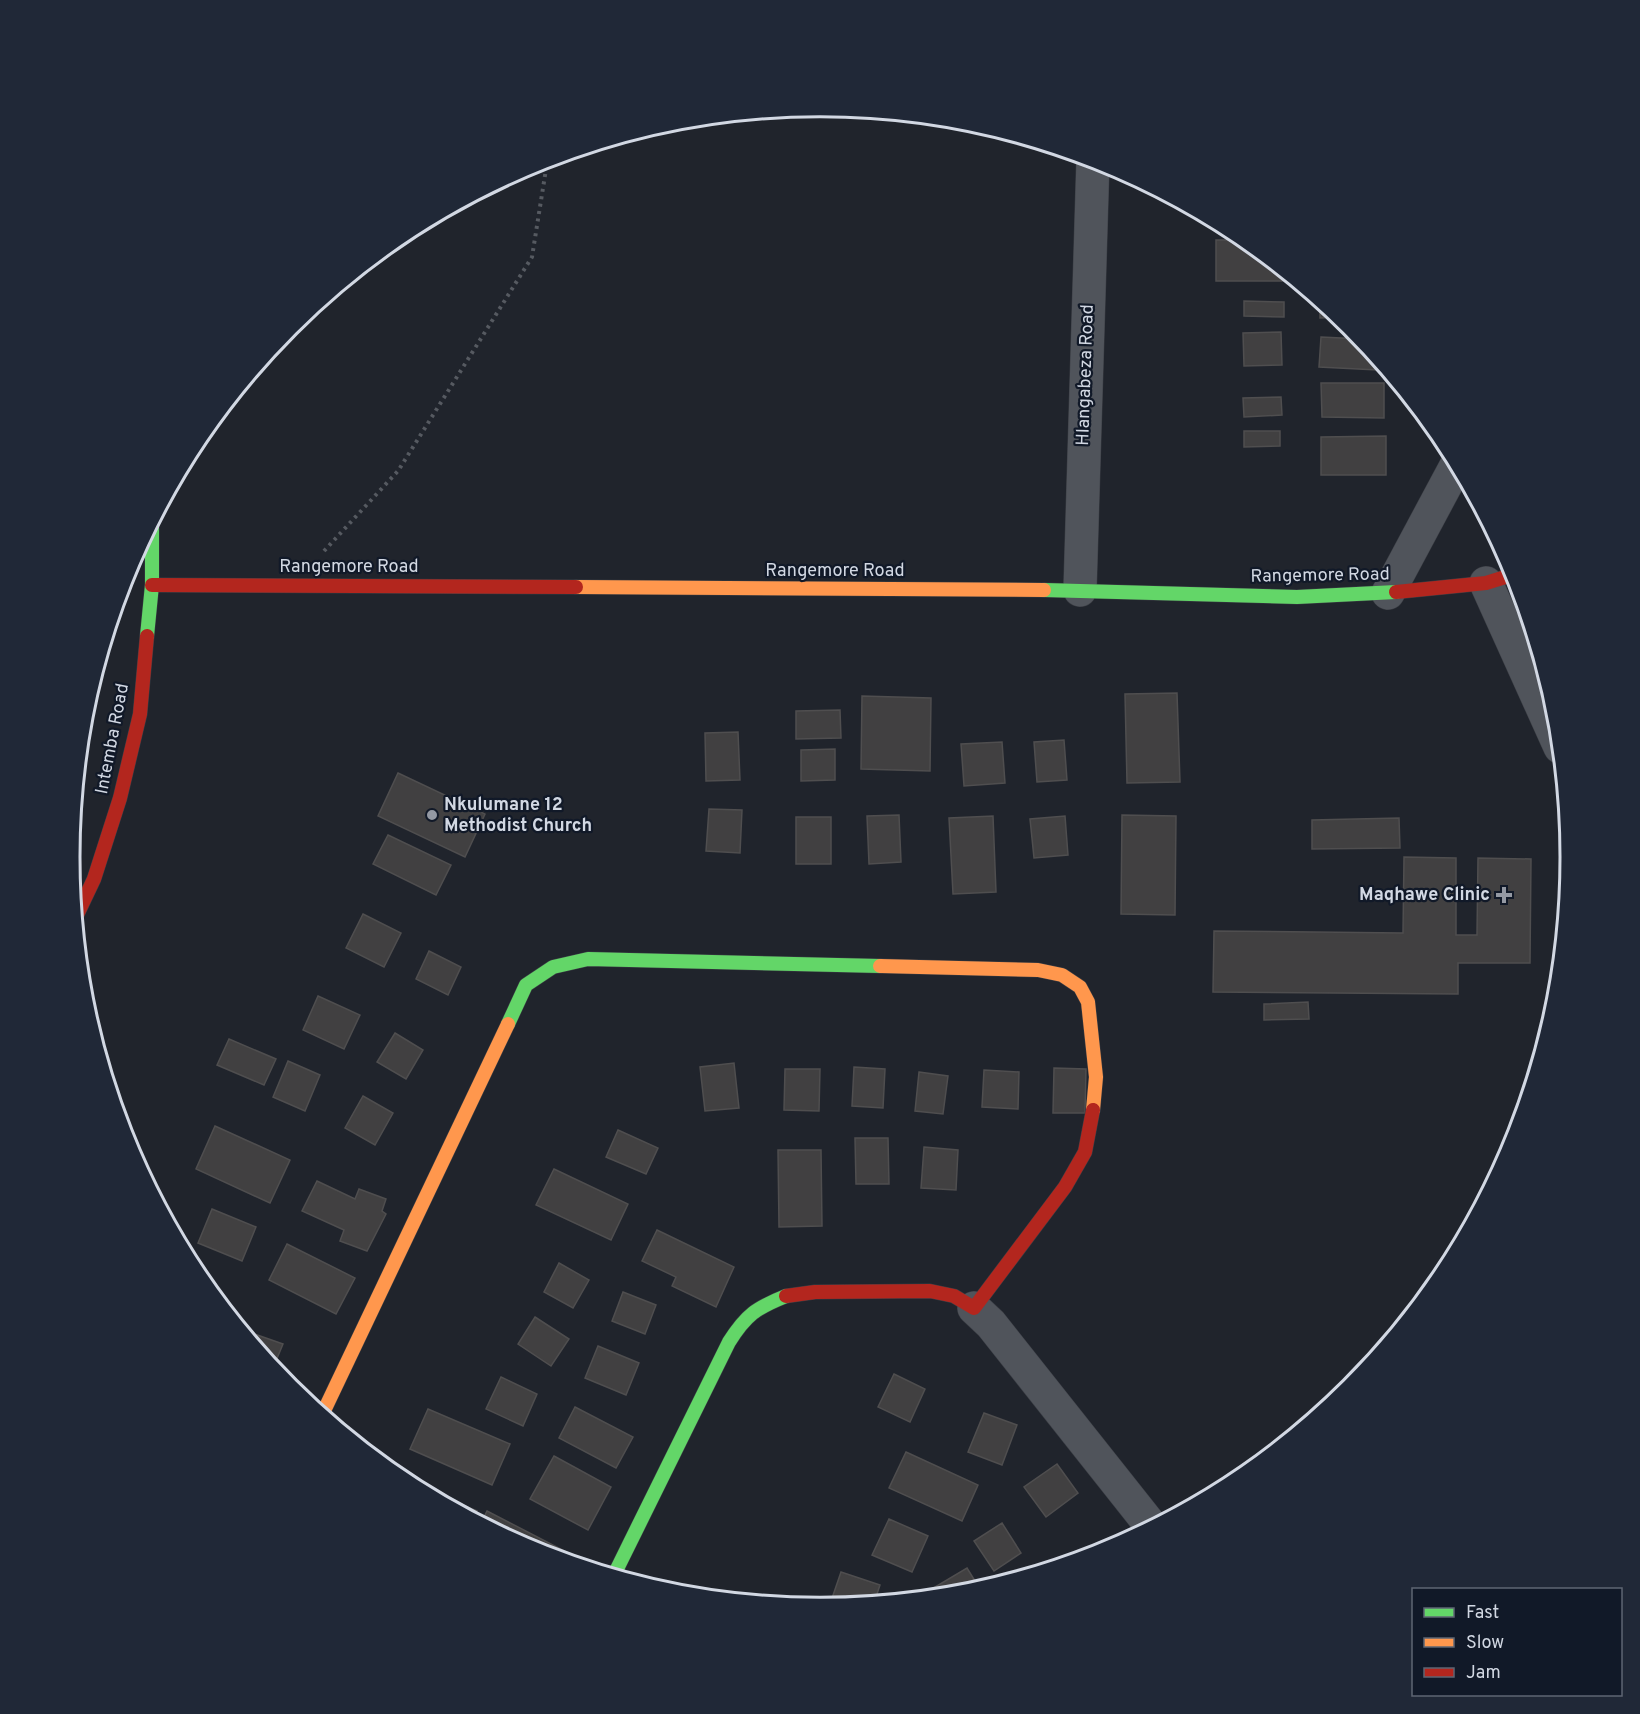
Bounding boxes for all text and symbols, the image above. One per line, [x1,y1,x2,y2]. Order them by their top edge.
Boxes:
street label: Hlangabeza Road [1072,304,1100,446]
street label: Rangemore Road [279,556,419,579]
street label: Rangemore Road [765,560,905,583]
street label: Rangemore Road [1250,563,1390,589]
street label: Intemba Road [91,682,135,796]
place label: Nkulumane 12 Methodist Church [444,794,592,838]
marker: Nkulumane 12 Methodist Church [425,808,439,822]
place label: Maqhawe Clinic [1359,884,1490,907]
marker: Maqhawe Clinic [1495,886,1513,904]
legend [1412,1588,1622,1696]
text: Fast [1466,1602,1499,1625]
text: Slow [1466,1632,1504,1655]
text: Jam [1466,1662,1501,1685]

